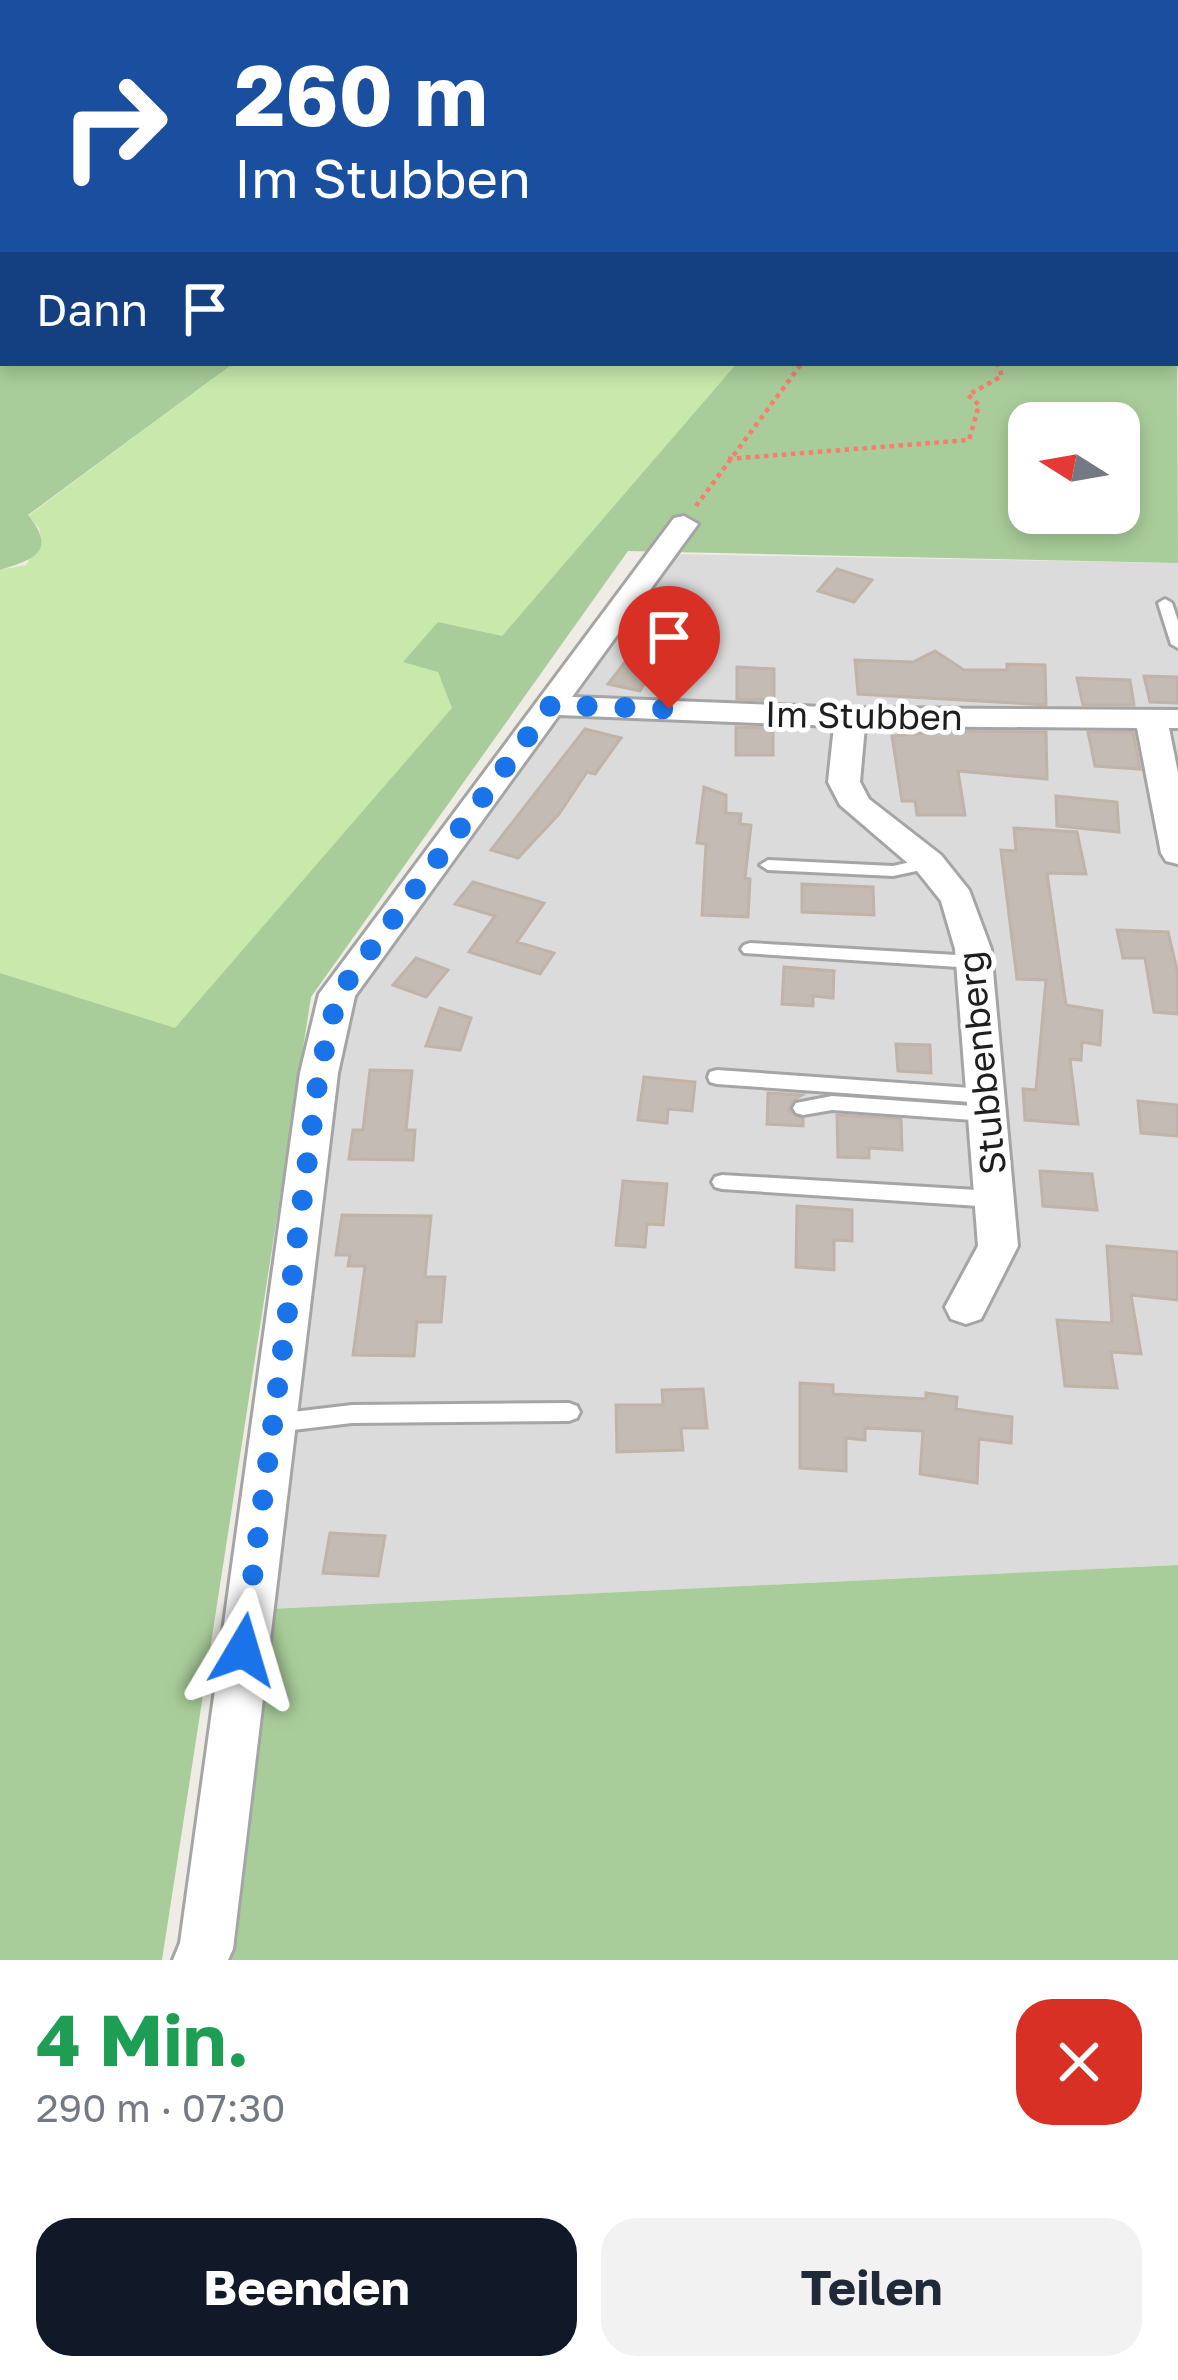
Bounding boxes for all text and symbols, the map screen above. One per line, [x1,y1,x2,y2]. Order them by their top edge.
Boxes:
text: 260 m [234,44,488,144]
icon: right [36,48,192,204]
text: Im Stubben [234,145,531,210]
icon: arrive [172,276,238,342]
text: Dann [36,282,148,336]
north arrow [1008,402,1140,534]
map controls [1008,402,1140,534]
pin [618,586,720,709]
icon: arrive [636,604,702,670]
street label: Im Stubben [765,692,963,738]
street label: Stubbenberg [948,949,1014,1177]
position arrow [180,1587,306,1713]
text: 4 Min. [36,1995,249,2082]
button: close [1016,1999,1142,2125]
text: 290 m · 07:30 [36,2084,285,2131]
button: Beenden [36,2218,577,2356]
button: Teilen [601,2218,1142,2356]

